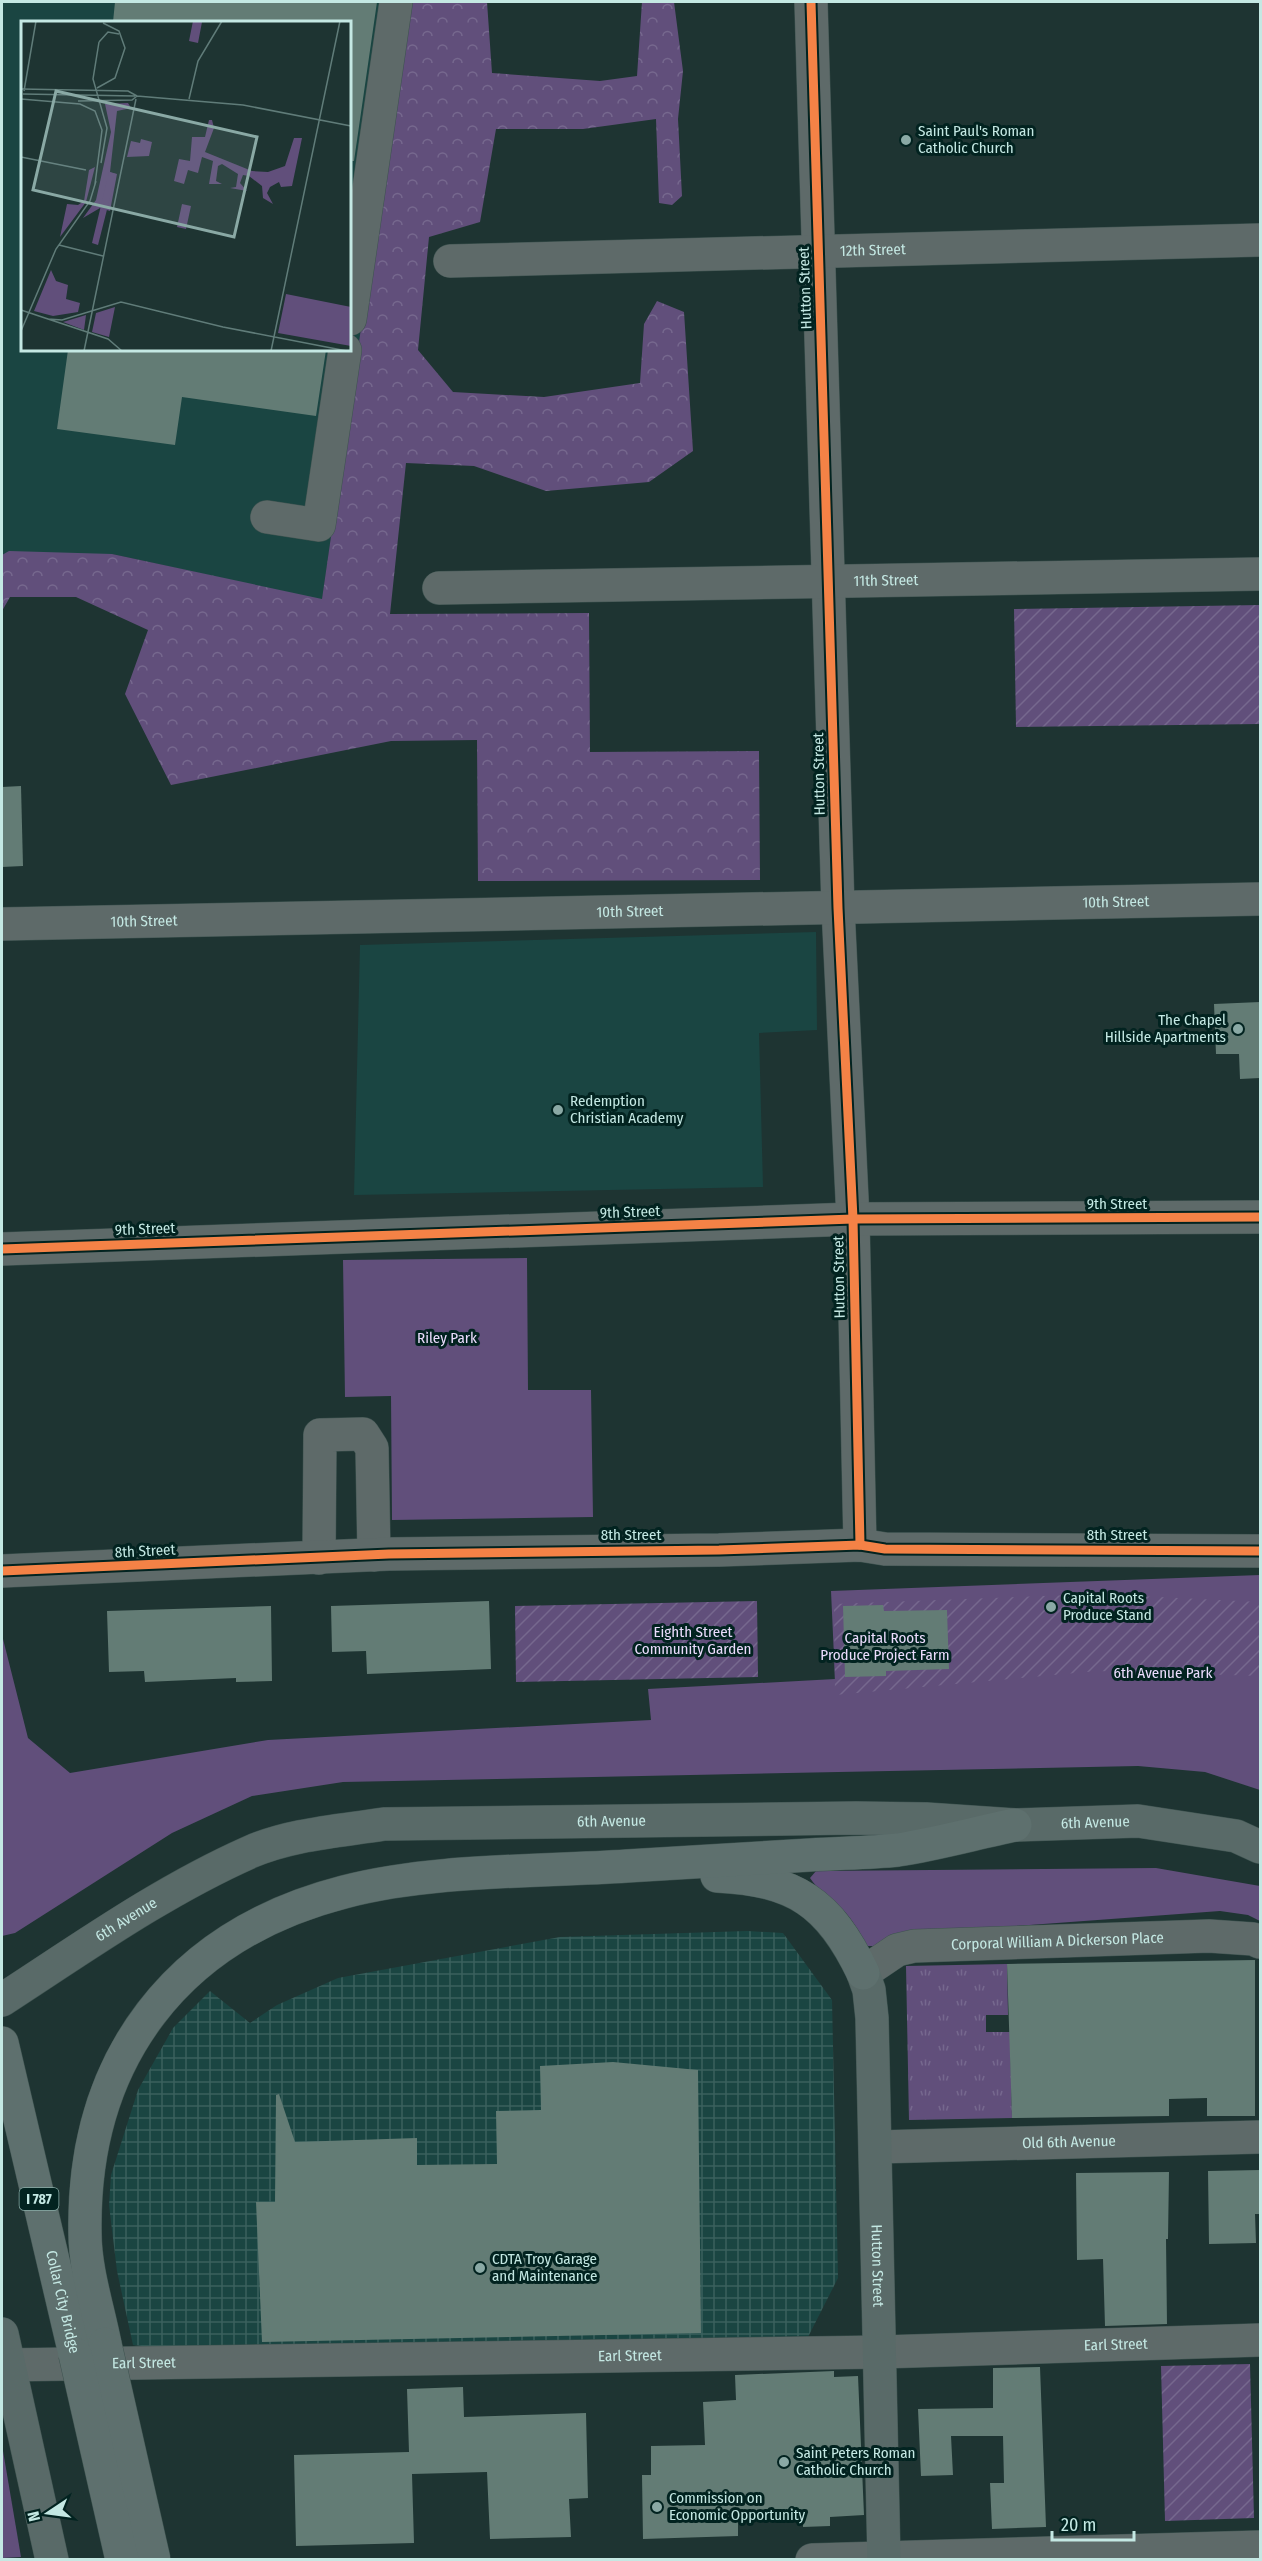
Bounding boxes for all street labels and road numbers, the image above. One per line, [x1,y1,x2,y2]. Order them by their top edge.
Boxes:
street label: 12th Street [840,240,906,260]
street label: Hutton Street [795,246,815,330]
street label: 11th Street [853,571,919,590]
street label: Hutton Street [809,732,829,816]
street label: 10th Street [1082,892,1150,912]
street label: 10th Street [596,902,664,921]
street label: 10th Street [110,912,178,931]
street label: 9th Street [1087,1195,1147,1213]
street label: 9th Street [599,1202,661,1222]
street label: 9th Street [114,1219,176,1239]
street label: Hutton Street [829,1235,849,1319]
street label: 8th Street [601,1526,661,1544]
street label: 8th Street [1087,1526,1147,1544]
street label: 8th Street [114,1540,176,1562]
street label: 6th Avenue [577,1812,646,1831]
street label: 6th Avenue [1061,1812,1130,1833]
street label: 6th Avenue [92,1894,160,1945]
street label: Corporal William A Dickerson Place [951,1929,1164,1954]
street label: Old 6th Avenue [1022,2132,1116,2152]
road number: I 787 [20,2188,58,2210]
street label: Hutton Street [868,2224,887,2307]
street label: Collar City Bridge [42,2249,84,2355]
street label: Earl Street [1084,2335,1148,2355]
street label: Earl Street [598,2346,662,2365]
street label: Earl Street [112,2353,176,2372]

